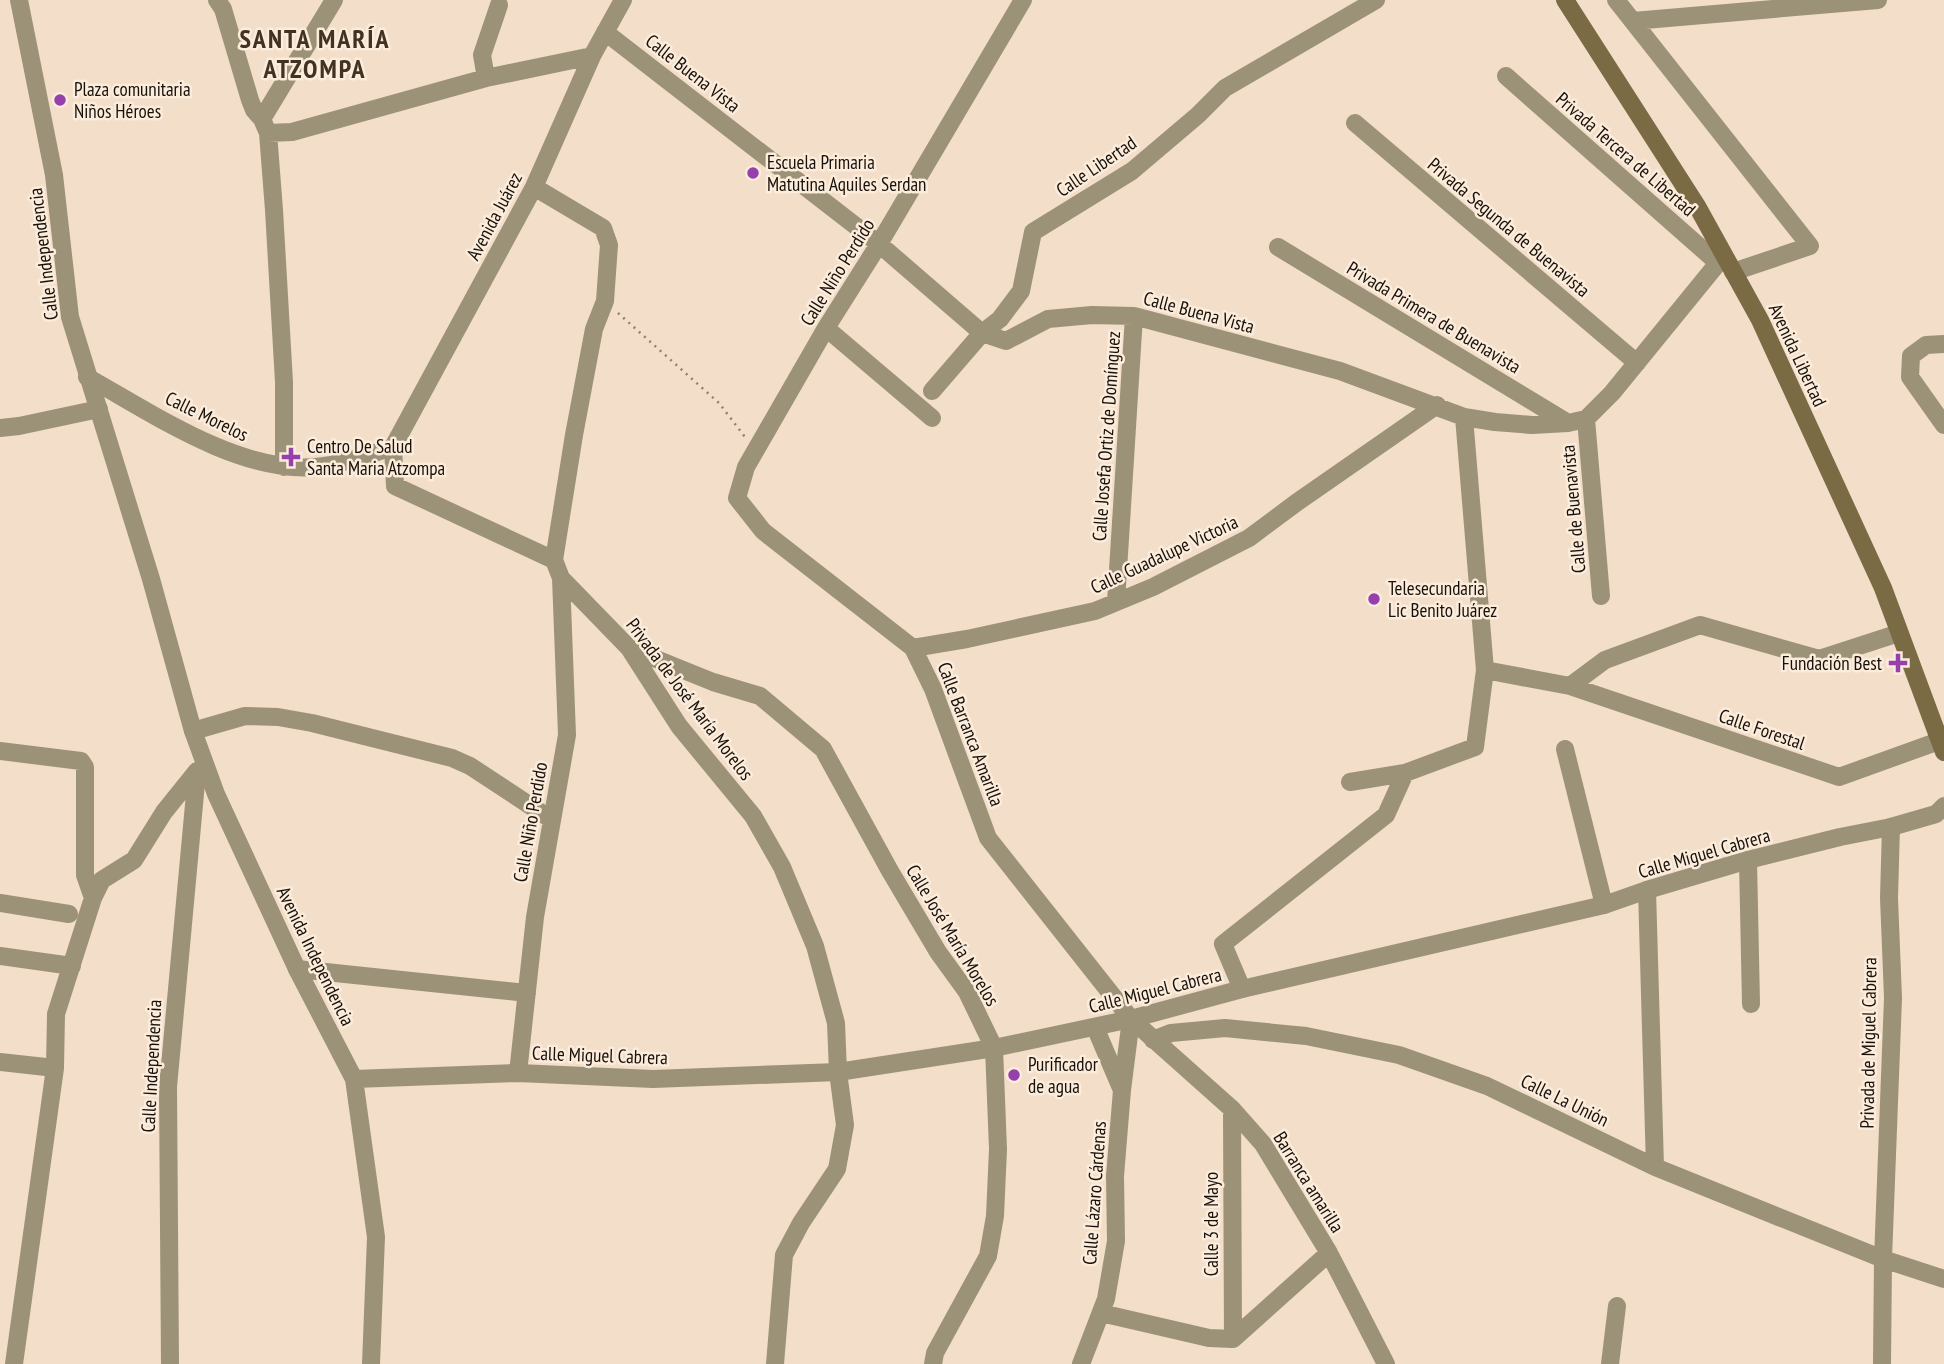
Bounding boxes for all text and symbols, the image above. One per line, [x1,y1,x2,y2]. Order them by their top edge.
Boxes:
district label: SANTA MARÍA ATZOMPA [239,22,391,85]
street label: Calle Buena Vista [641,29,745,117]
place label: Plaza comunitaria Niños Héroes [74,77,191,123]
street label: Privada Tercera de Libertad [1551,87,1701,221]
marker: Plaza comunitaria Niños Héroes [52,92,68,108]
street label: Calle Libertad [1051,130,1141,202]
place label: Escuela Primaria Matutina Aquiles Serdan [767,150,926,196]
street label: Privada Segunda de Buenavista [1423,152,1595,302]
marker: Escuela Primaria Matutina Aquiles Serdan [745,165,761,181]
street label: Avenida Juárez [461,168,527,264]
street label: Calle Independencia [23,187,63,321]
street label: Calle Niño Perdido [795,214,879,330]
street label: Privada Primera de Buenavista [1343,256,1525,378]
street label: Calle Buena Vista [1141,286,1257,338]
street label: Avenida Libertad [1764,300,1832,410]
street label: Calle Josefa Ortiz de Domínguez [1087,330,1125,542]
street label: Calle Morelos [162,386,252,446]
place label: Centro De Salud Santa Maria Atzompa [307,434,445,480]
street label: Calle de Buenavista [1555,444,1591,574]
marker: Centro De Salud Santa Maria Atzompa [281,447,301,467]
street label: Calle Guadalupe Victoria [1086,509,1242,599]
place label: Telesecundaria Lic Benito Juárez [1388,576,1497,622]
marker: Telesecundaria Lic Benito Juárez [1366,591,1382,607]
street label: Privada de José María Morelos [621,613,759,785]
place label: Fundación Best [1782,651,1883,675]
marker: Fundación Best [1888,653,1908,673]
street label: Calle Barranca Amarilla [933,659,1009,809]
street label: Calle Forestal [1716,703,1809,755]
street label: Calle Niño Perdido [508,760,552,884]
street label: Calle Miguel Cabrera [1635,823,1773,883]
street label: Calle José María Morelos [901,860,1005,1010]
street label: Avenida Independencia [272,882,360,1030]
street label: Privada de Miguel Cabrera [1855,957,1881,1129]
street label: Calle Miguel Cabrera [1086,962,1224,1018]
street label: Calle Independencia [136,999,166,1133]
street label: Calle Miguel Cabrera [532,1041,668,1069]
place label: Purificador de agua [1028,1052,1099,1098]
marker: Purificador de agua [1006,1067,1022,1083]
street label: Calle La Unión [1517,1068,1613,1132]
street label: Calle Lázaro Cárdenas [1077,1120,1111,1266]
street label: Barranca amarilla [1268,1127,1350,1237]
street label: Calle 3 de Mayo [1199,1172,1223,1276]

